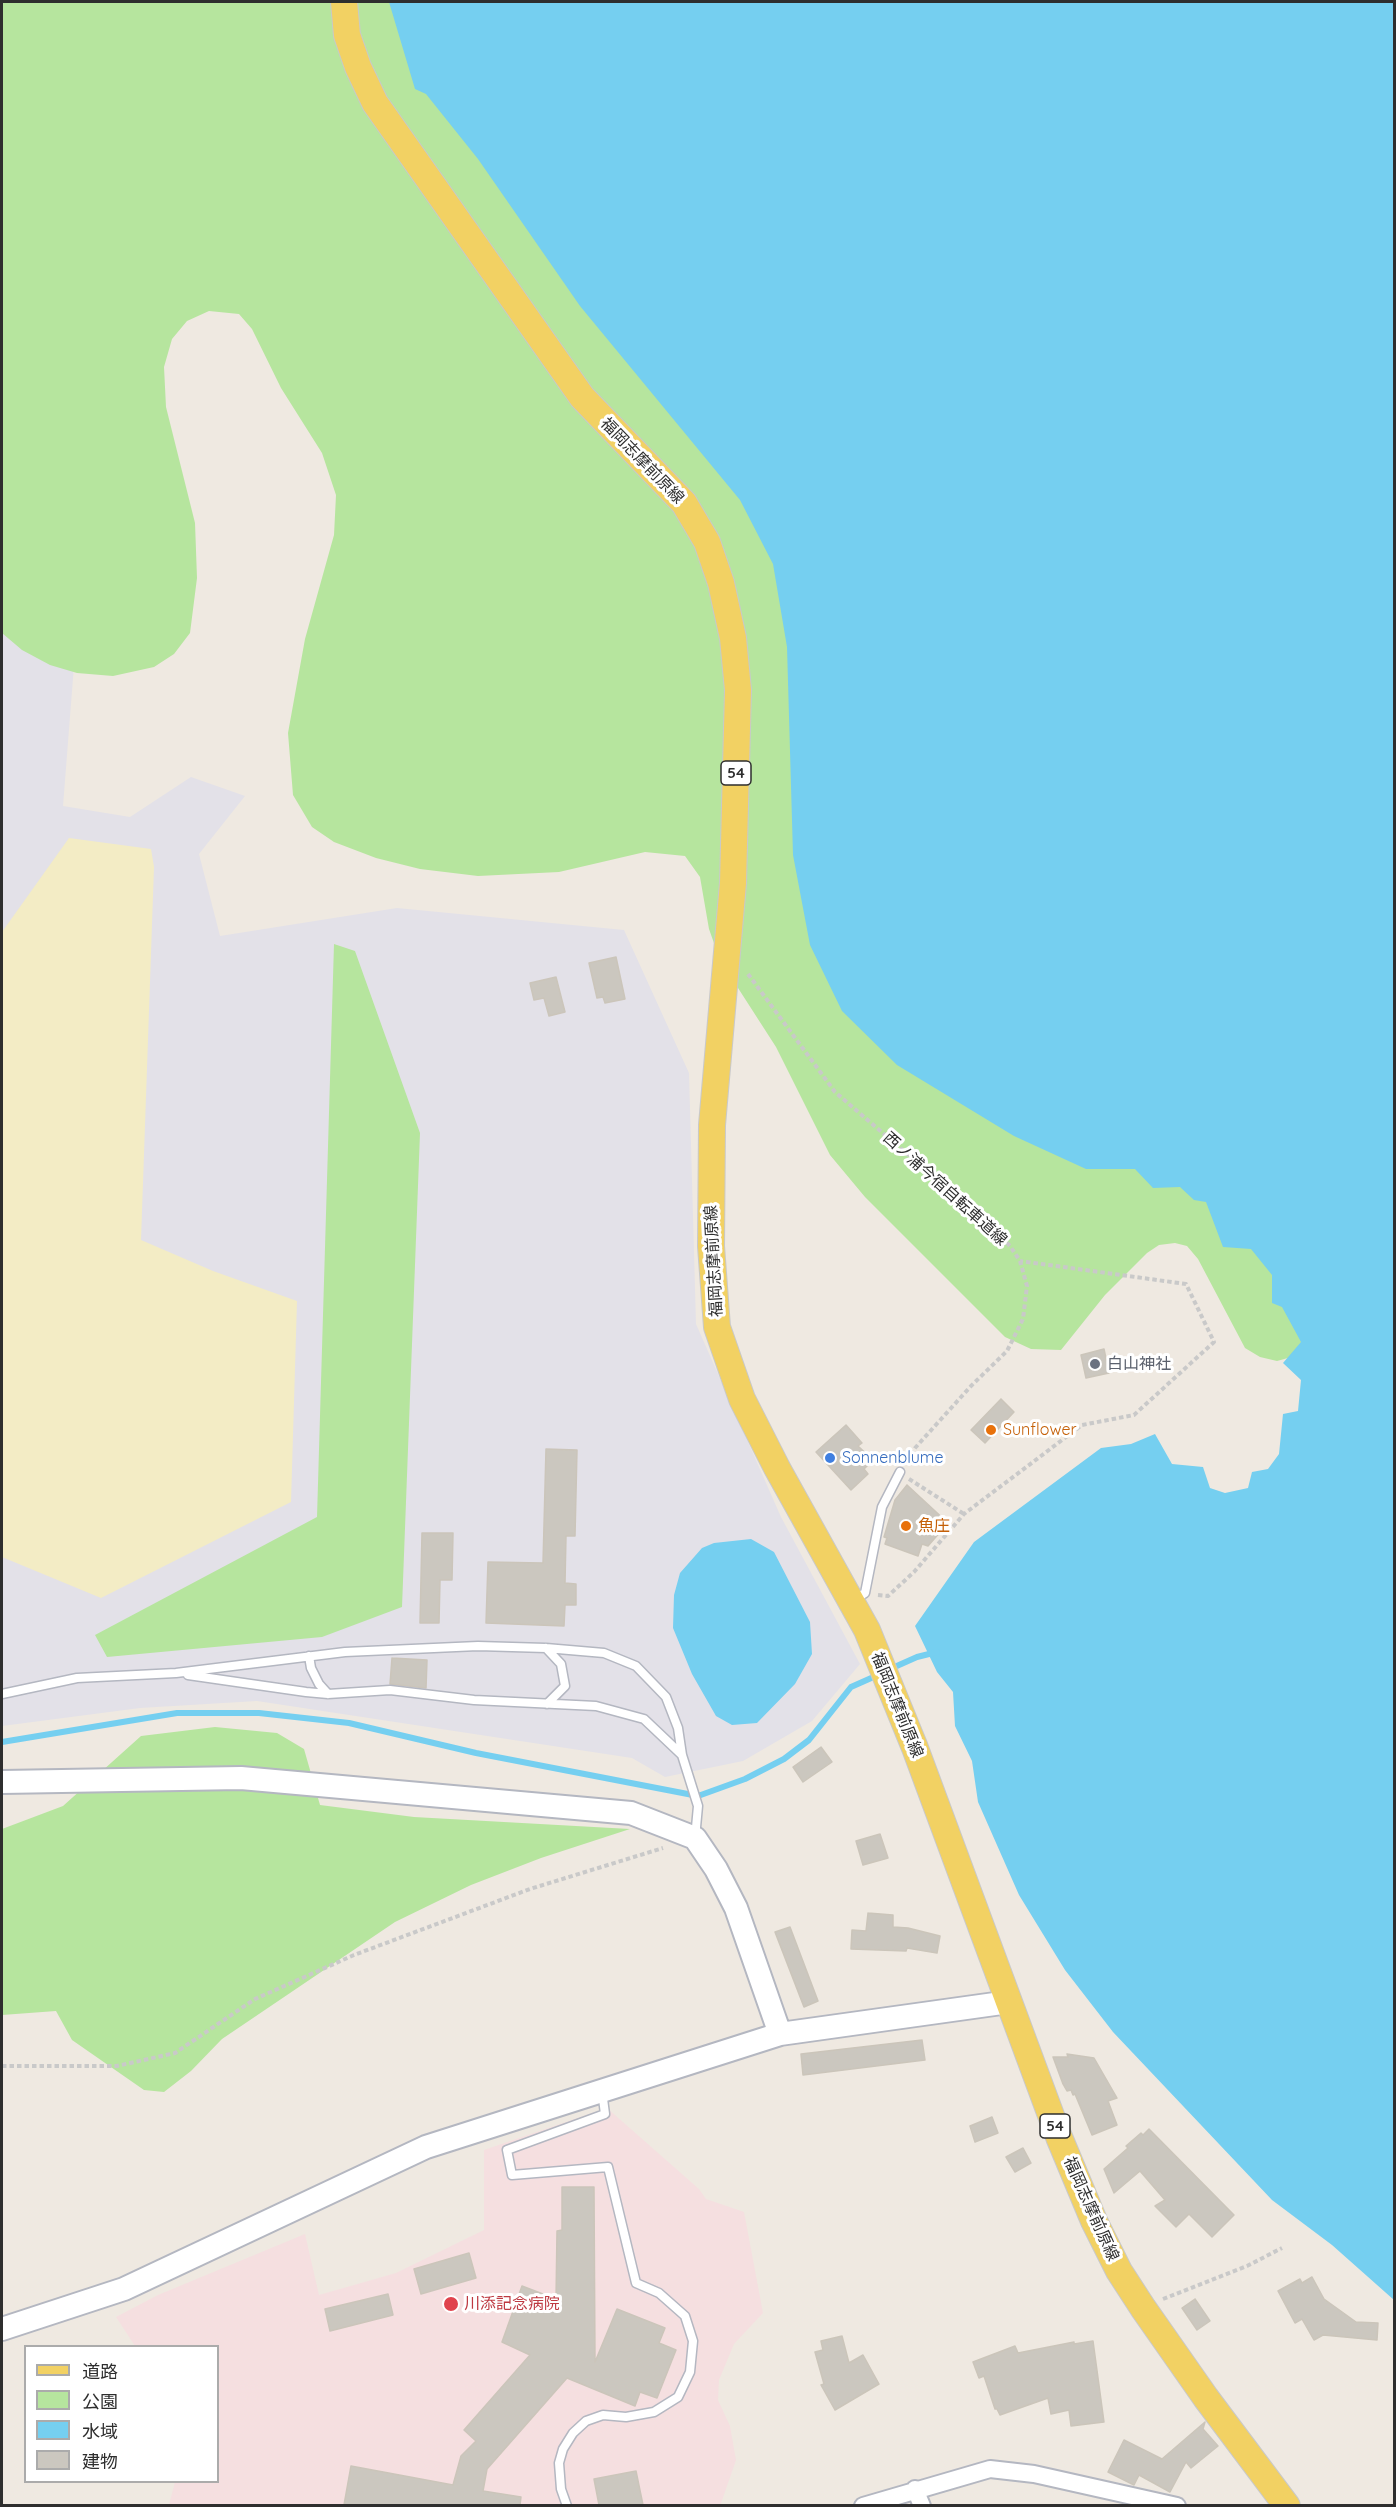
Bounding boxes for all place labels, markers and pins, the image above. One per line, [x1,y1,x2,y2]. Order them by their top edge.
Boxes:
place label: 白山神社 [1107,1354,1171,1374]
marker: 白山神社 [1088,1357,1102,1371]
place label: Sunflower [1003,1420,1077,1440]
marker: Sunflower [984,1423,998,1437]
place label: Sonnenblume [842,1448,943,1468]
marker: Sonnenblume [823,1451,837,1465]
place label: 魚庄 [918,1516,950,1536]
marker: 魚庄 [899,1519,913,1533]
place label: 川添記念病院 [464,2294,560,2314]
marker: 川添記念病院 [442,2295,460,2313]

